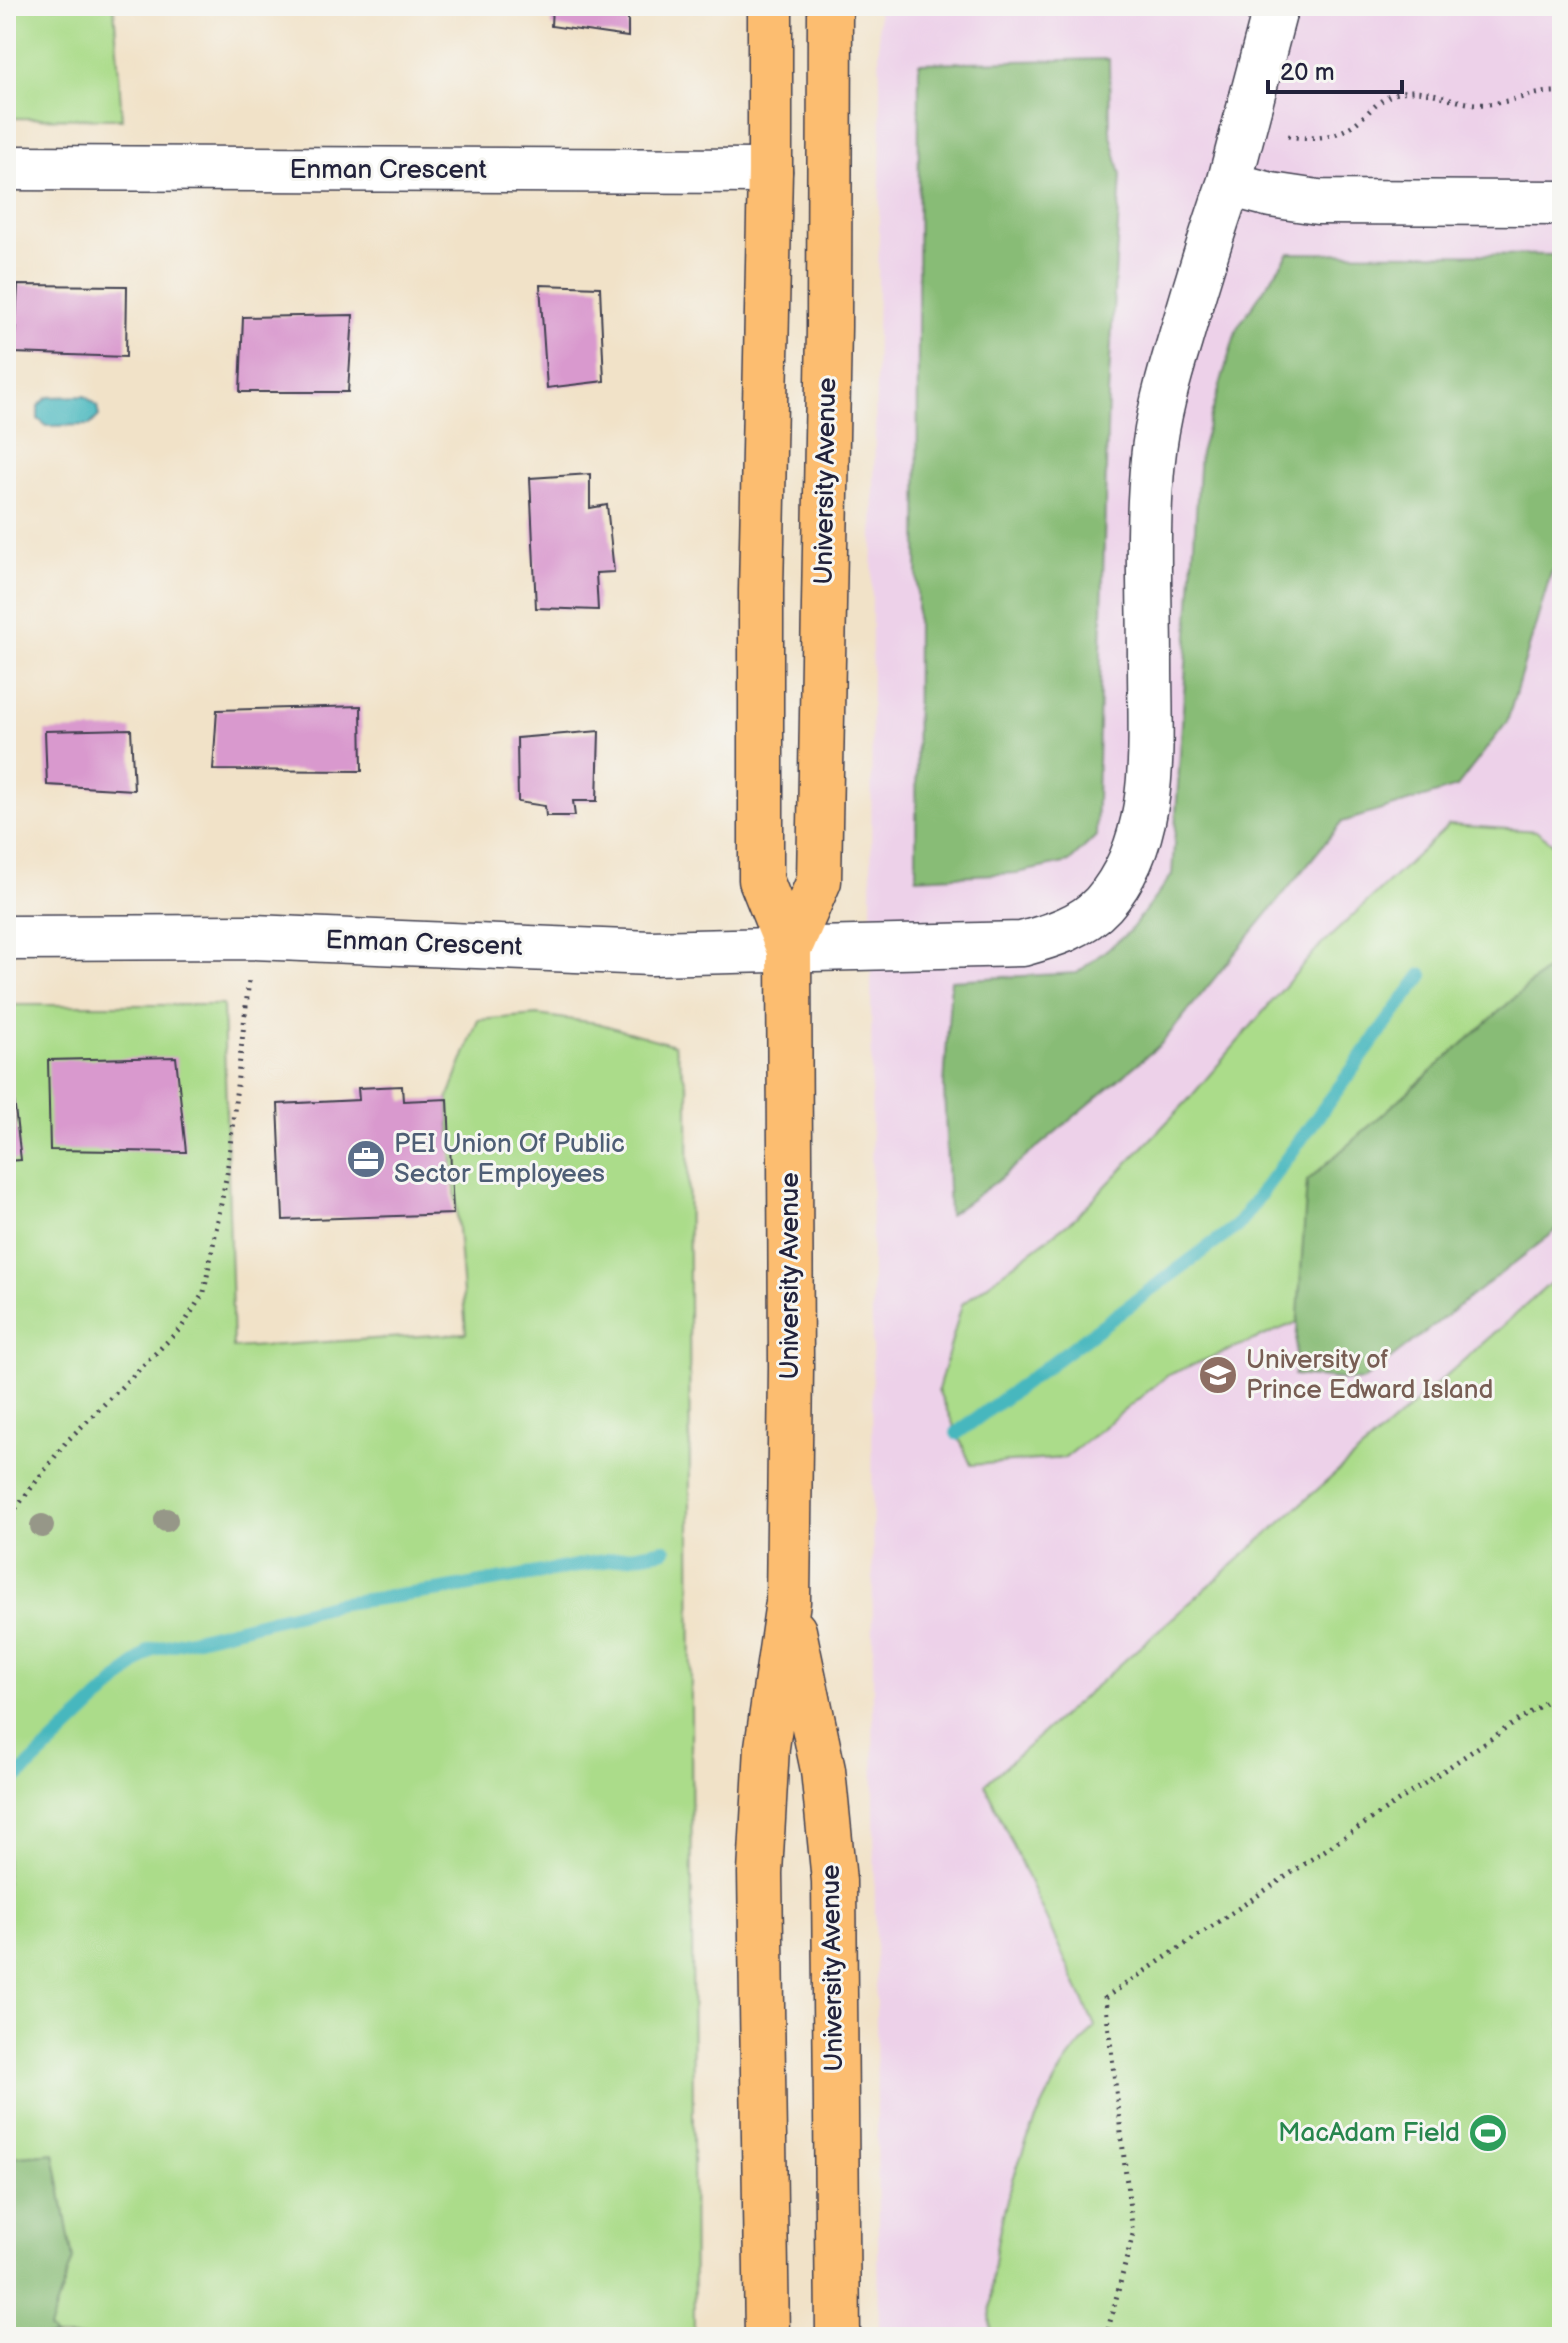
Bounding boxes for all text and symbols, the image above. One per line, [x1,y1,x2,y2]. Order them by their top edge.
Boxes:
scale bar [1268,44,1402,94]
text: 20 m [1280,58,1335,87]
street label: Enman Crescent [289,155,487,186]
street label: University Avenue [809,377,843,585]
street label: Enman Crescent [325,925,523,963]
place label: PEI Union Of Public Sector Employees [394,1129,625,1190]
office icon: PEI Union Of Public Sector Employees [345,1138,387,1180]
street label: University Avenue [775,1172,806,1380]
place label: University of Prince Edward Island [1246,1345,1493,1406]
school or university icon: University of Prince Edward Island [1197,1354,1239,1396]
street label: University Avenue [816,1864,850,2072]
sports icon: MacAdam Field [1467,2112,1509,2154]
place label: MacAdam Field [1278,2118,1460,2149]

